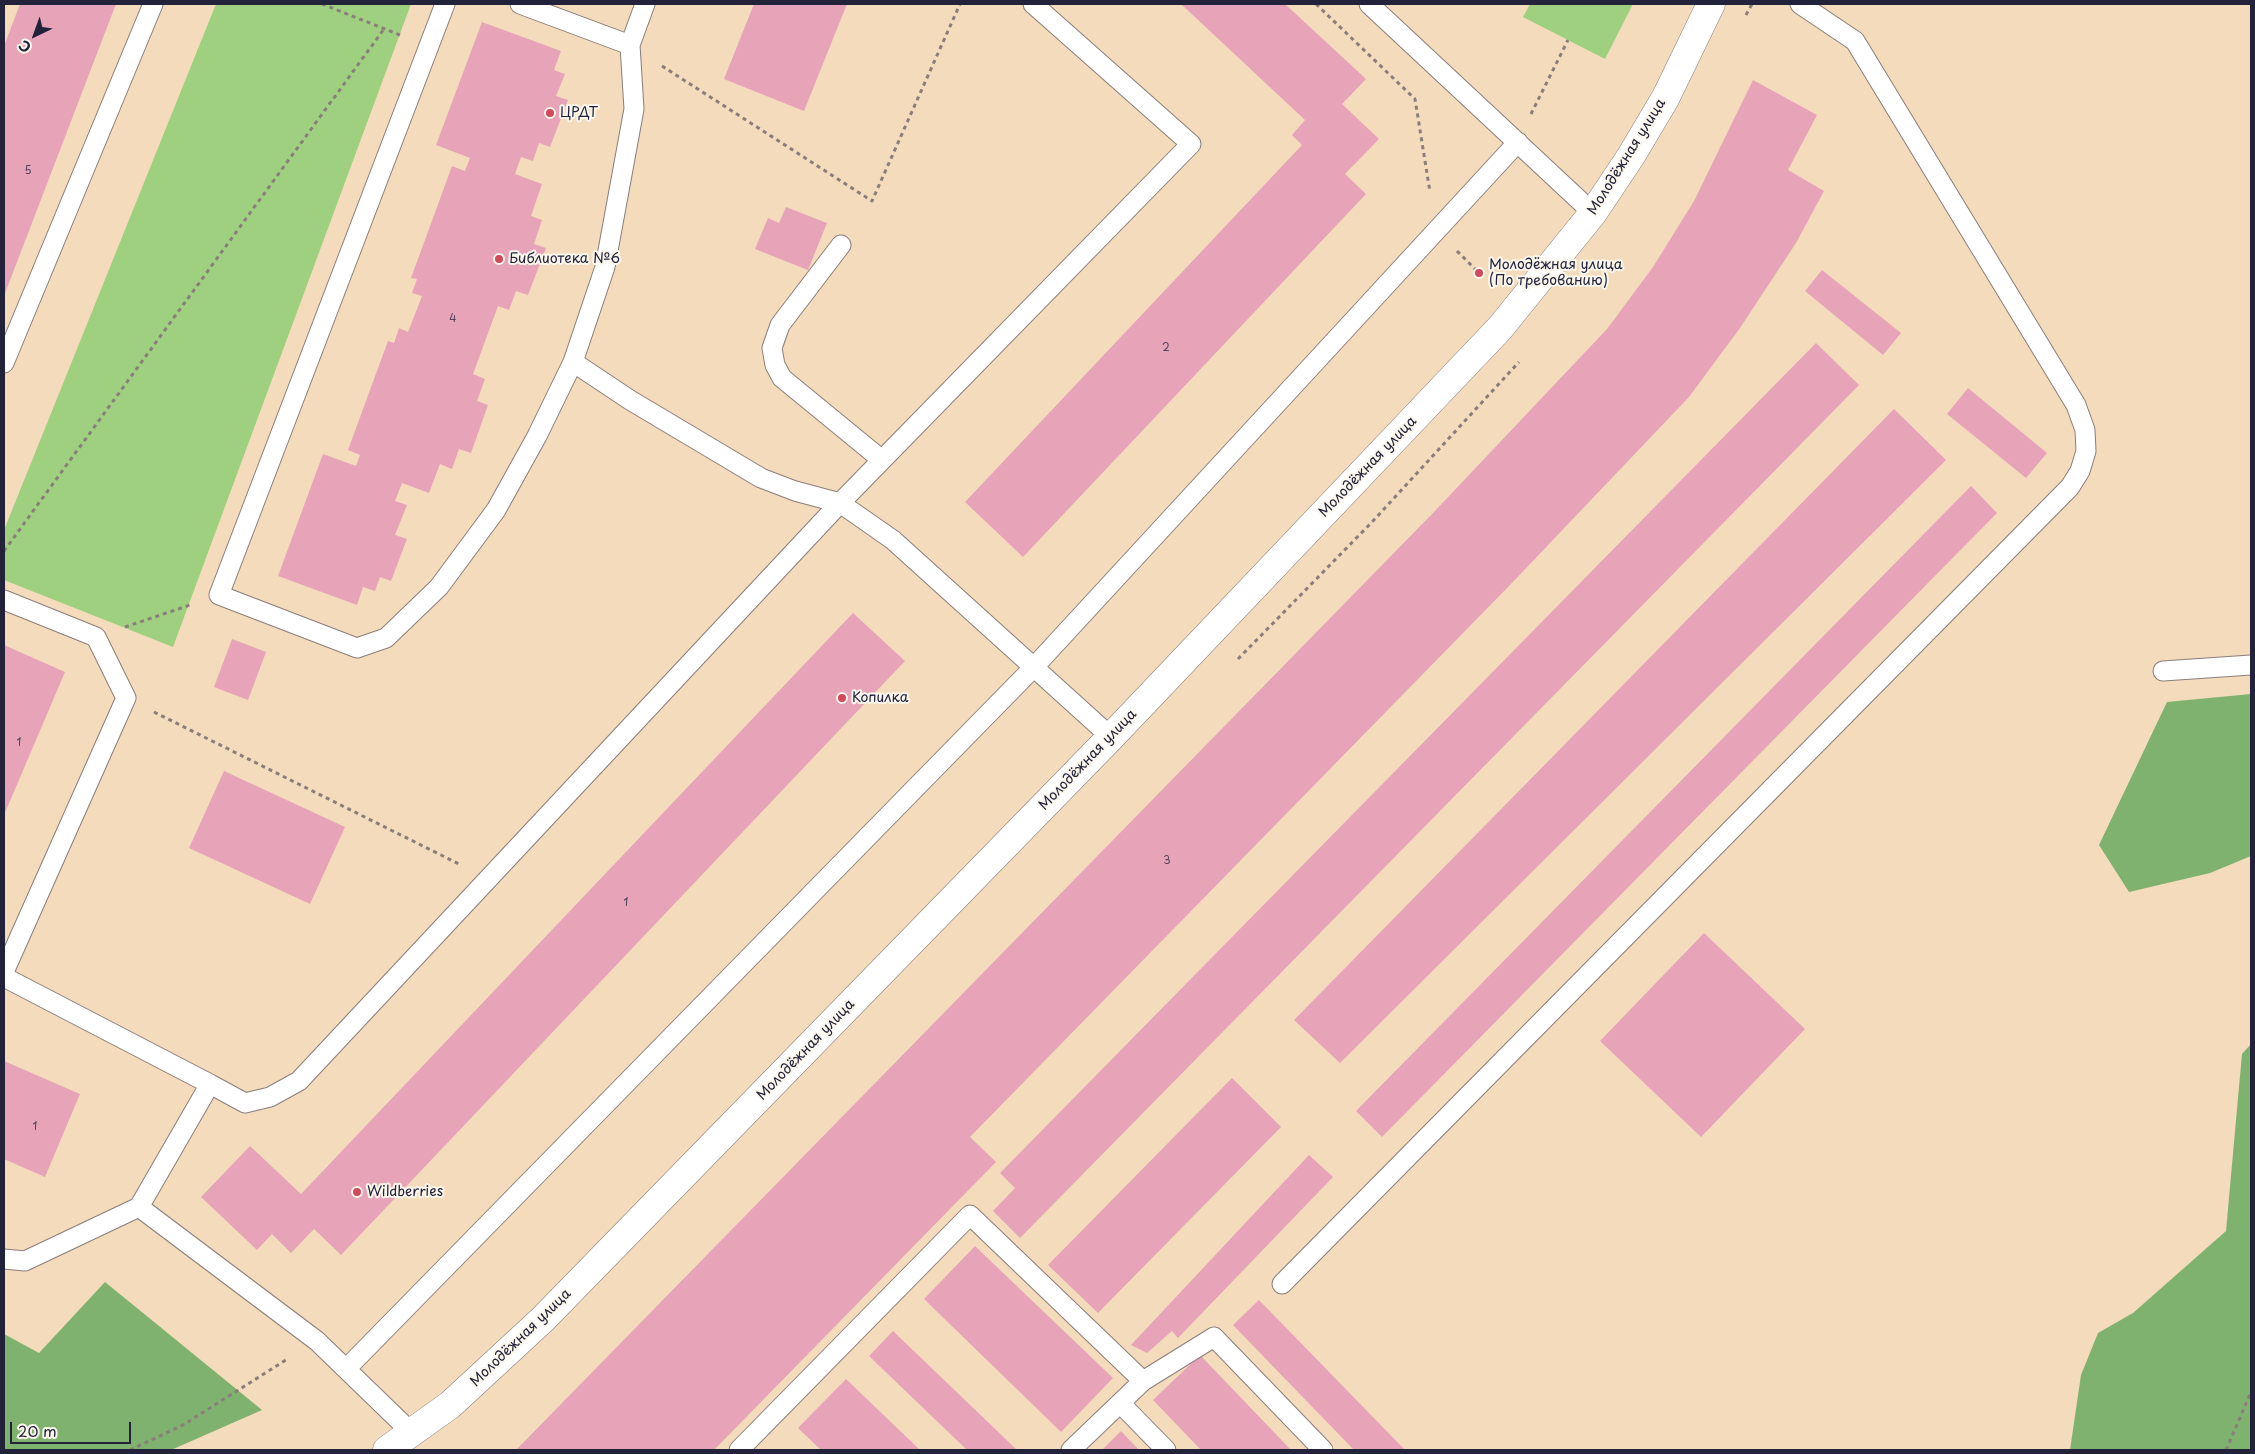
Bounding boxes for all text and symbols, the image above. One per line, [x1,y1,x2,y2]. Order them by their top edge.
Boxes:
north arrow [10,10,60,60]
text: С [14,35,36,58]
street label: Молодёжная улица [1584,96,1670,218]
place label: ЦРДТ [560,105,598,121]
marker: ЦРДТ [544,107,556,119]
house number: 5 [24,164,32,178]
place label: Библиотека №6 [509,251,620,267]
marker: Библиотека №6 [493,253,505,265]
place label: Молодёжная улица (По требованию) [1489,257,1623,290]
marker: Молодёжная улица (По требованию) [1473,267,1485,279]
house number: 4 [449,312,457,326]
house number: 2 [1162,341,1170,355]
street label: Молодёжная улица [1316,413,1420,521]
place label: Копилка [852,690,908,706]
marker: Копилка [836,692,848,704]
street label: Молодёжная улица [1036,706,1140,814]
house number: 1 [17,736,21,750]
house number: 3 [1163,854,1171,868]
house number: 1 [624,896,628,910]
street label: Молодёжная улица [754,996,858,1104]
house number: 1 [33,1120,37,1134]
place label: Wildberries [367,1184,443,1200]
marker: Wildberries [351,1186,363,1198]
street label: Молодёжная улица [467,1286,575,1390]
scale bar [12,1412,134,1444]
text: 20 m [18,1419,57,1442]

